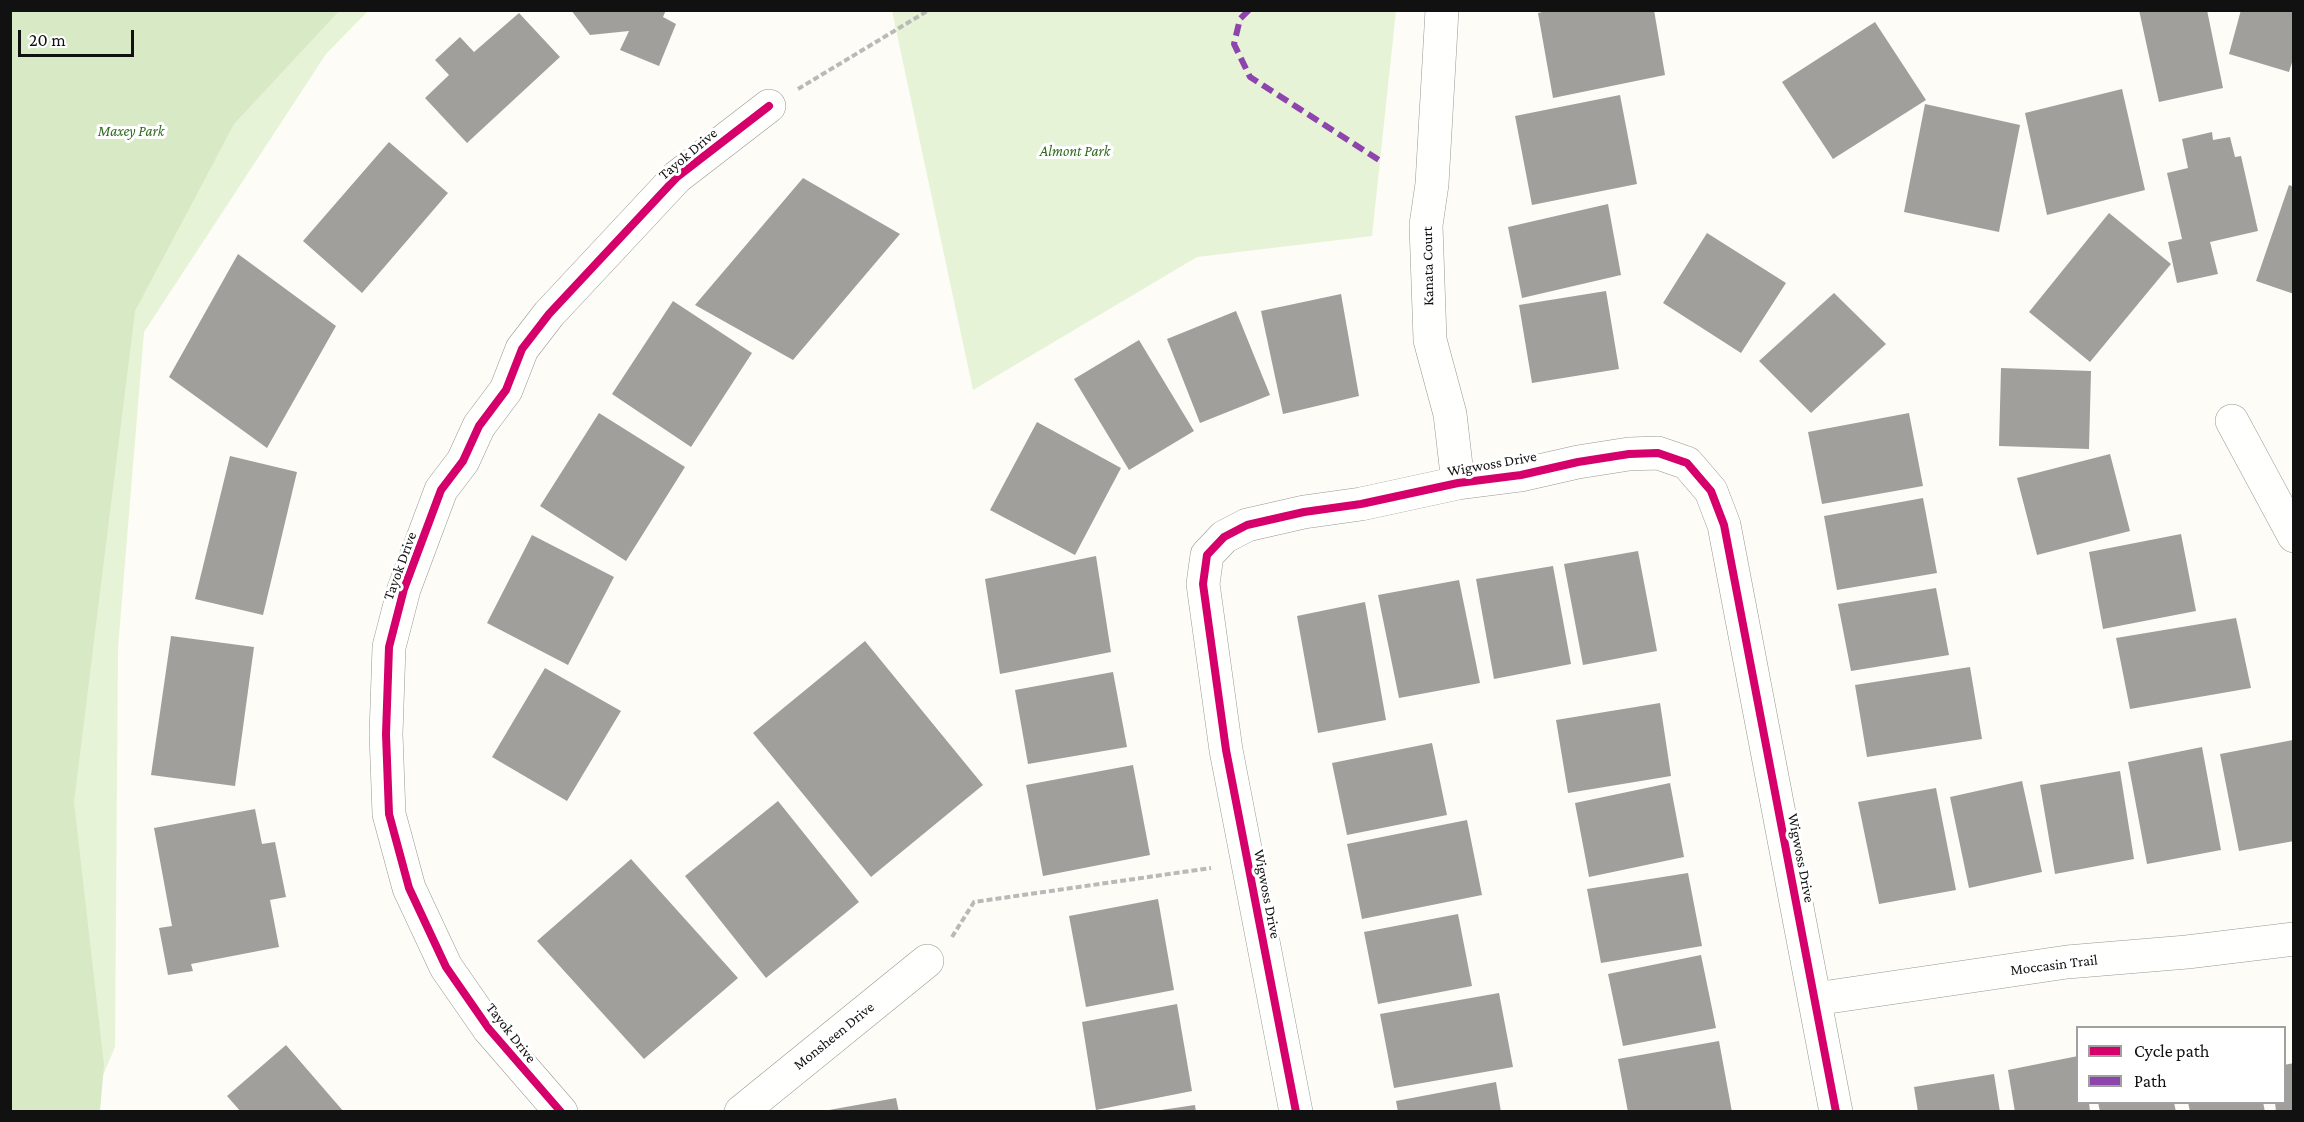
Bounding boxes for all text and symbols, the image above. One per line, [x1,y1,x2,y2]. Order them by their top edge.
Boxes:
scale bar [21,18,136,56]
text: 20 m [29,30,66,50]
park label: Maxey Park [98,122,164,140]
street label: Tayok Drive [655,124,721,184]
park label: Almont Park [1040,142,1110,160]
street label: Kanata Court [1418,226,1438,306]
street label: Wigwoss Drive [1446,447,1538,481]
street label: Tayok Drive [379,529,421,603]
street label: Wigwoss Drive [1784,812,1818,904]
street label: Wigwoss Drive [1250,848,1284,940]
street label: Moccasin Trail [2009,951,2099,979]
street label: Monsheen Drive [790,998,878,1074]
street label: Tayok Drive [482,999,540,1067]
legend [2076,1026,2286,1104]
text: Cycle path [2134,1041,2209,1061]
text: Path [2134,1071,2167,1091]

